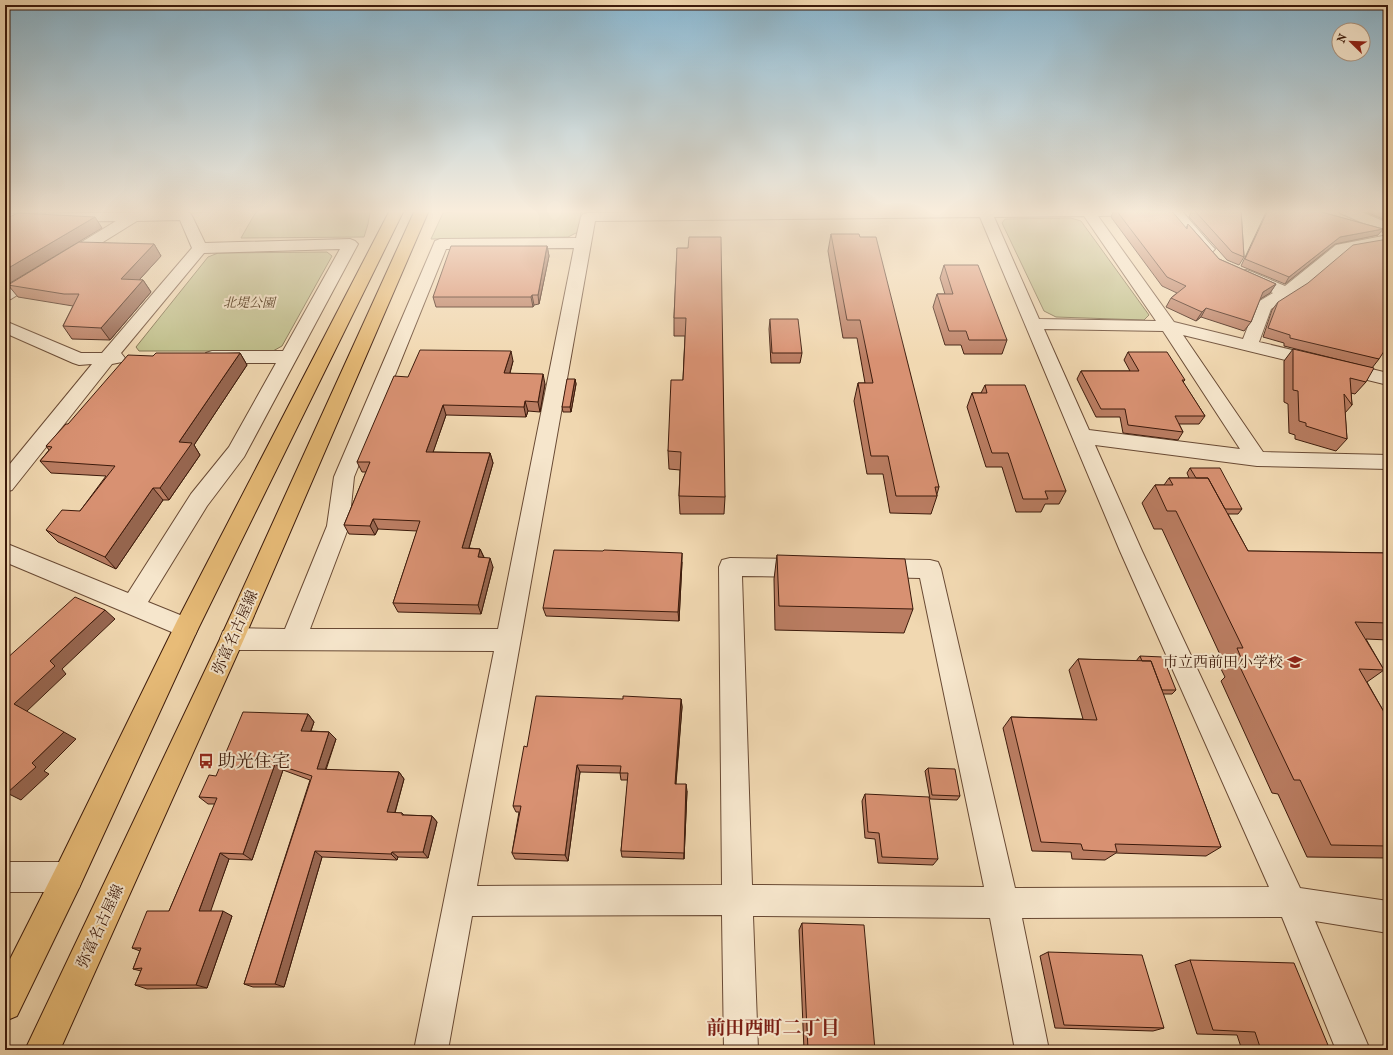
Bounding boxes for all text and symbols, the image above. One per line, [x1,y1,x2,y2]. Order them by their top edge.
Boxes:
north arrow [1331,22,1371,62]
text: N [1335,31,1350,45]
park label: 北堤公園 [223,295,277,310]
street label: 弥富名古屋線 [208,587,262,677]
place label: 市立西前田小学校 [1163,653,1283,671]
school or university icon: 市立西前田小学校 [1286,653,1304,671]
place label: 助光住宅 [218,751,290,772]
bus stop icon: 助光住宅 [197,752,215,770]
street label: 弥富名古屋線 [73,881,127,971]
district label: 前田西町二丁目 [706,1017,840,1039]

